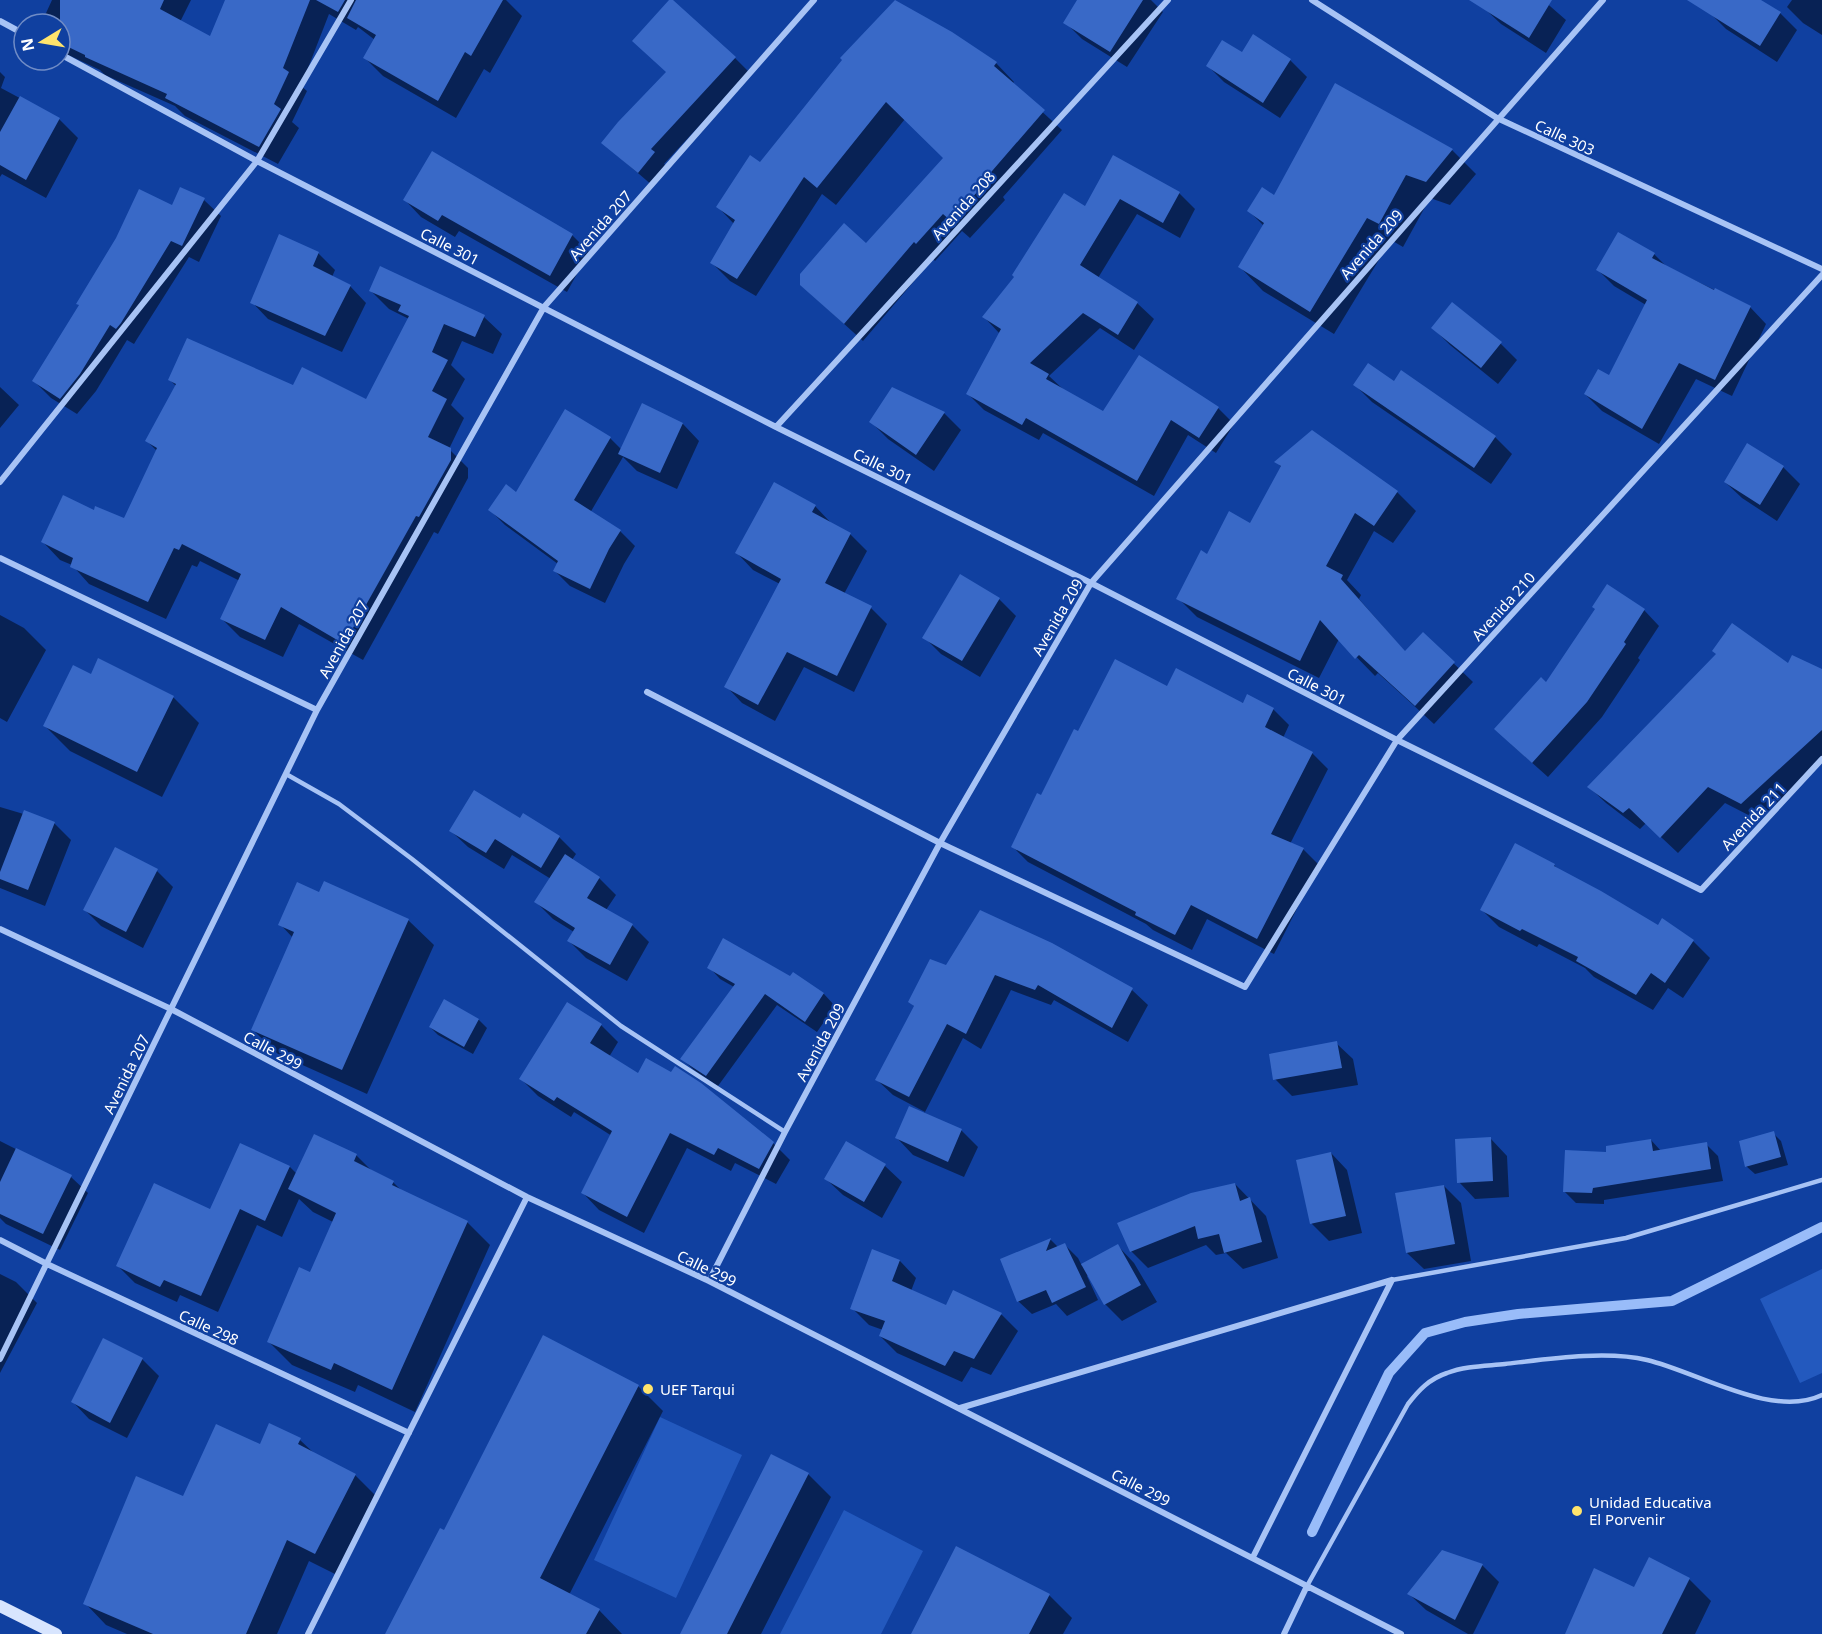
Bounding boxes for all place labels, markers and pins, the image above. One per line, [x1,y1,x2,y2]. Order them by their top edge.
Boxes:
place label: UEF Tarqui [660,1379,735,1399]
marker: UEF Tarqui [641,1382,655,1396]
place label: Unidad Educativa El Porvenir [1589,1492,1712,1529]
marker: Unidad Educativa El Porvenir [1570,1504,1584,1518]

